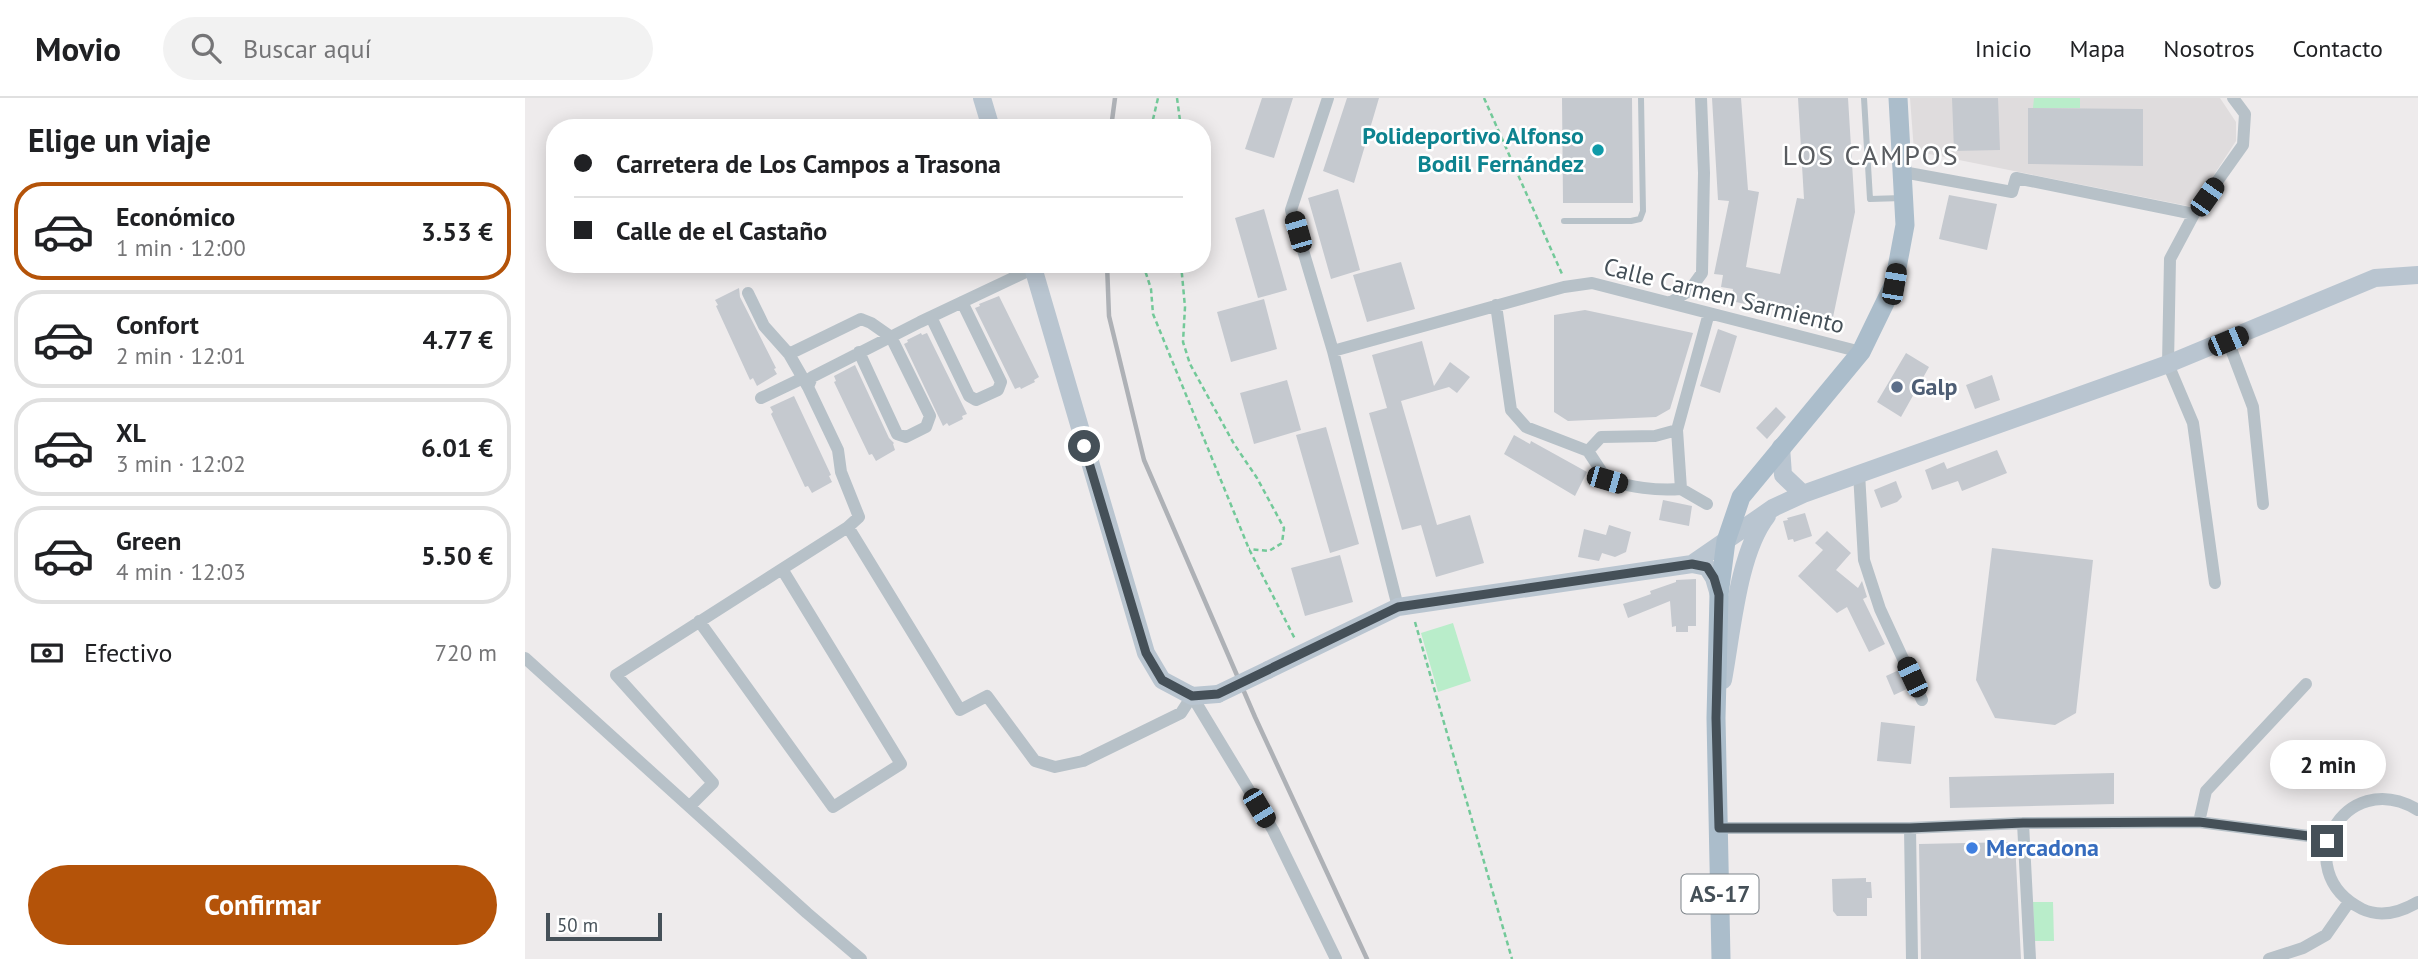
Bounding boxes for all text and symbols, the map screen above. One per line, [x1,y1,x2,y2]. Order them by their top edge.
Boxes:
search box [163,17,653,80]
text: Movio [35,27,121,70]
icon: search [187,29,225,67]
text: Buscar aquí [243,32,371,65]
text: Inicio [1975,33,2032,64]
text: Mapa [2070,33,2125,64]
text: Nosotros [2163,33,2255,64]
text: Contacto [2293,33,2383,64]
text: Elige un viaje [28,119,211,161]
place label: Polideportivo Alfonso Bodil Fernández [1362,120,1584,179]
district label: LOS CAMPOS [1782,136,1960,173]
marker: Polideportivo Alfonso Bodil Fernández [1590,142,1606,158]
text: Carretera de Los Campos a Trasona [616,147,1001,180]
car [2187,174,2228,220]
icon: car [32,200,95,263]
text: Económico [116,200,235,233]
car [1283,209,1314,255]
text: Calle de el Castaño [616,214,827,247]
text: 3.53 € [421,215,493,248]
text: 1 min · 12:00 [116,233,246,262]
street label: Calle Carmen Sarmiento [1600,251,1848,340]
car [1881,261,1908,307]
icon: car [32,308,95,371]
text: Confort [116,308,199,341]
text: 4.77 € [422,323,493,356]
car [2205,323,2252,359]
text: 2 min · 12:01 [116,341,246,370]
place label: Galp [1911,371,1958,402]
marker: Galp [1889,379,1905,395]
icon: car [32,416,95,479]
text: XL [116,416,146,449]
route start [1068,430,1100,462]
text: 6.01 € [421,431,493,464]
text: 3 min · 12:02 [116,449,246,478]
car [1584,464,1631,496]
icon: car [32,524,95,587]
text: Green [116,524,181,557]
text: 5.50 € [421,539,493,572]
text: 4 min · 12:03 [116,557,246,586]
icon: cash [28,634,66,672]
text: Efectivo [84,636,173,669]
text: 720 m [435,638,497,667]
car [1894,654,1931,700]
callout: 2 min [2269,740,2385,788]
text: 2 min [2300,750,2356,779]
car [1240,785,1279,831]
route end [2311,825,2343,857]
place label: Mercadona [1986,832,2099,863]
marker: Mercadona [1964,840,1980,856]
button: Confirmar [28,865,497,945]
road number: AS-17 [1681,874,1759,914]
scale bar [546,910,661,942]
text: 50 m [557,913,598,937]

